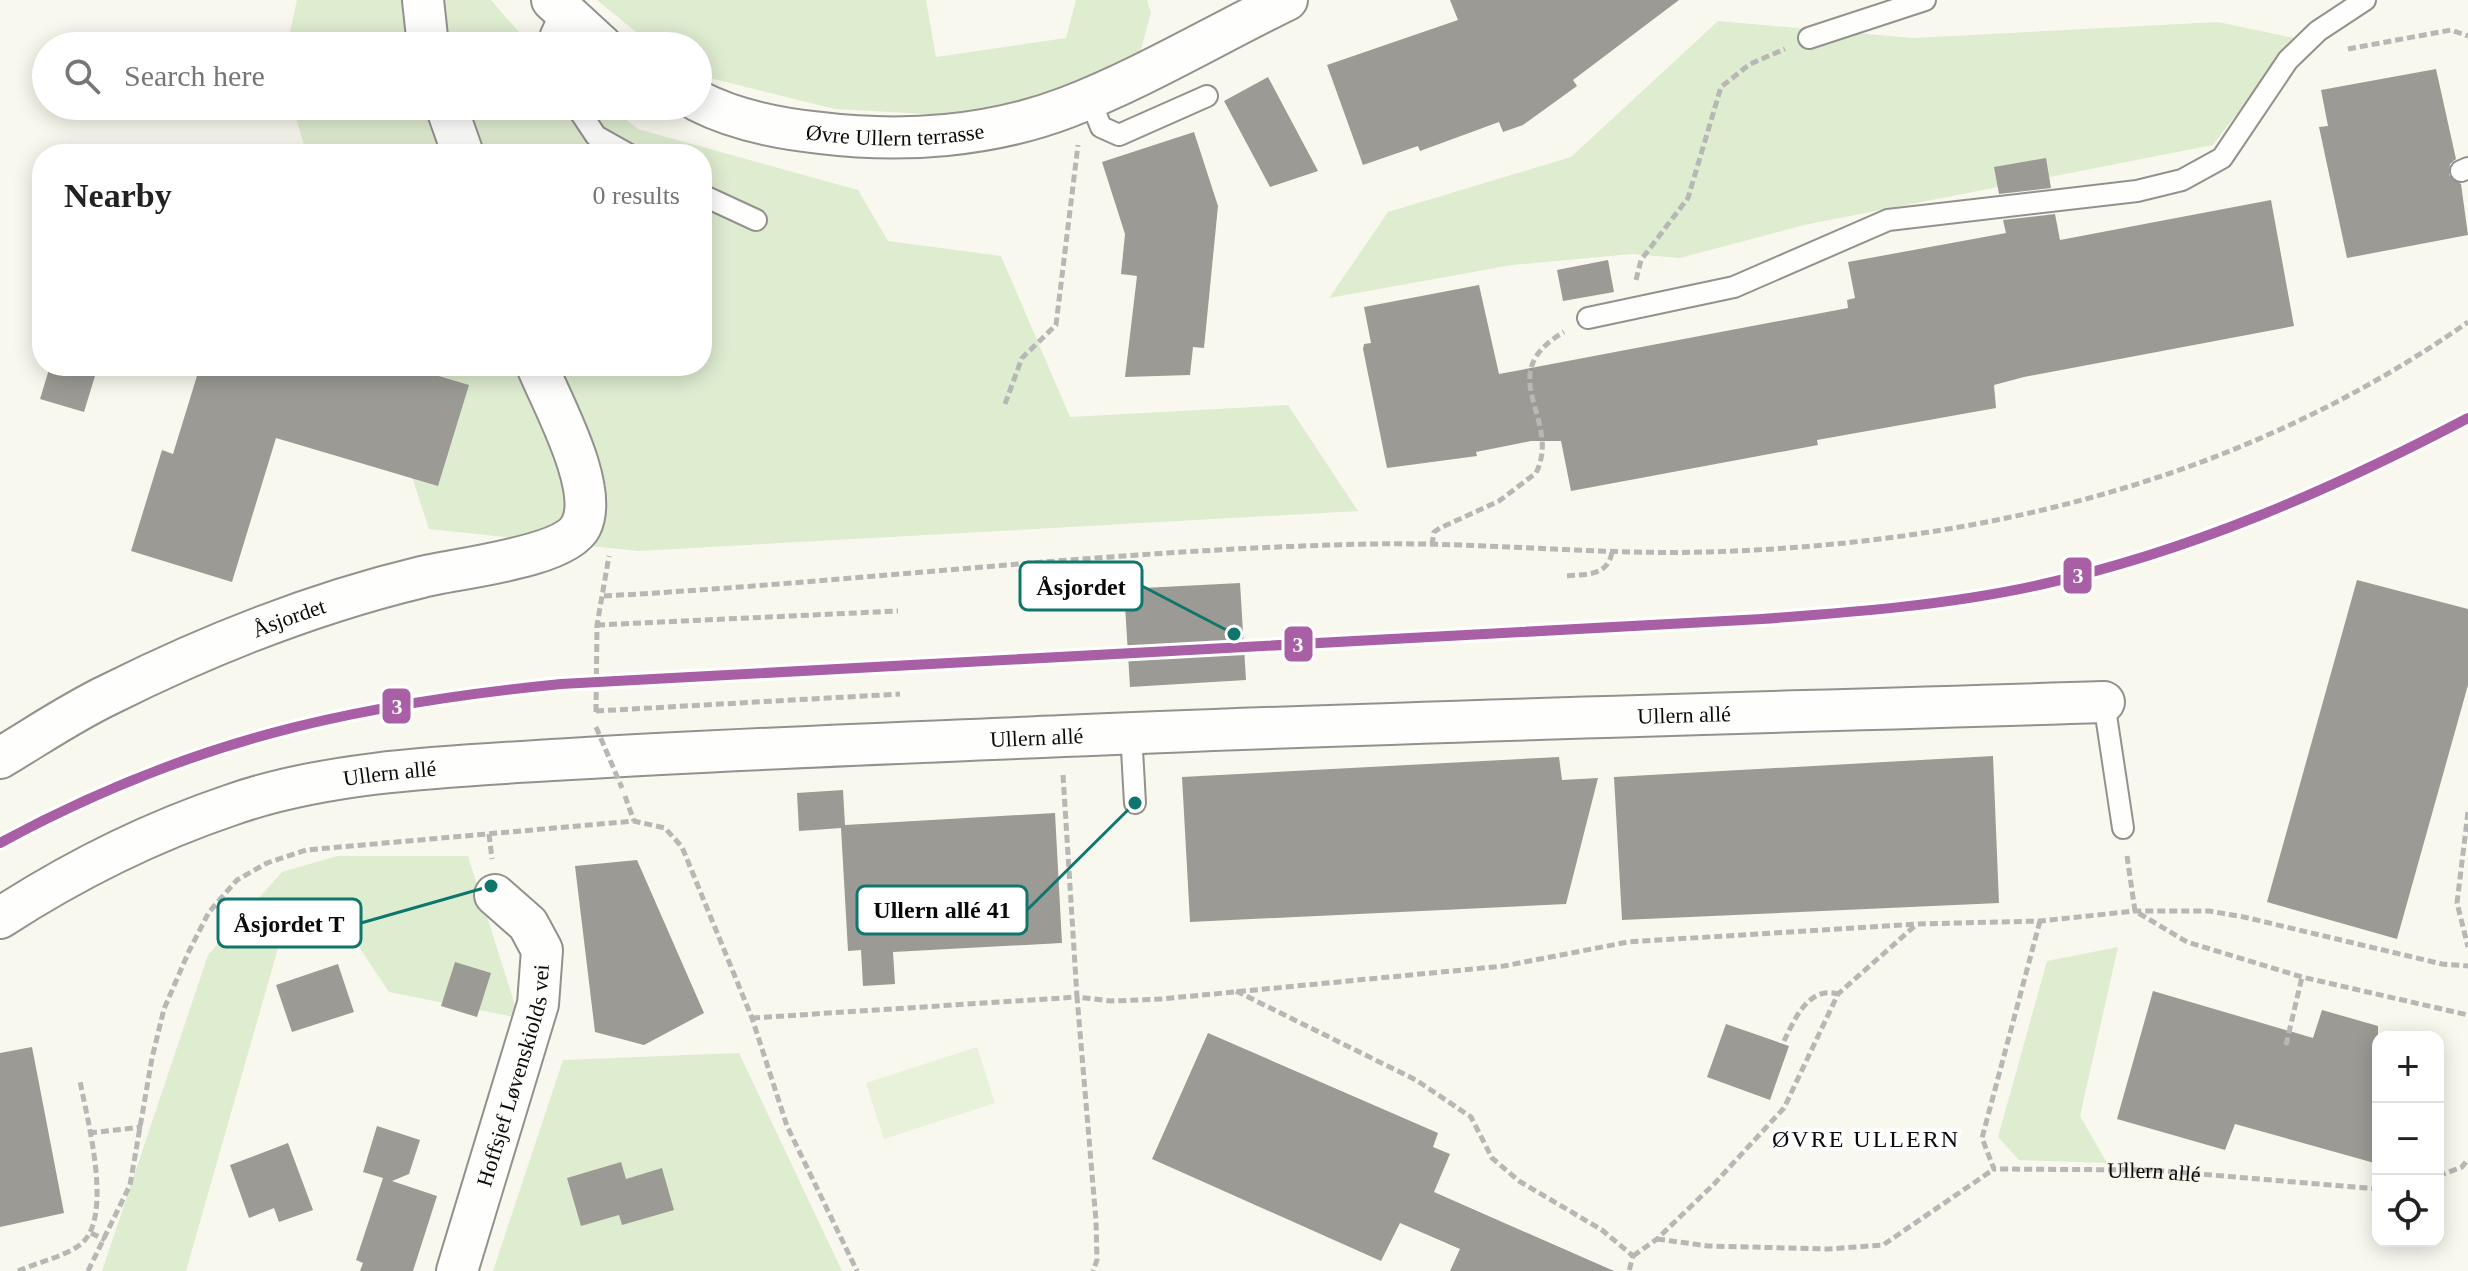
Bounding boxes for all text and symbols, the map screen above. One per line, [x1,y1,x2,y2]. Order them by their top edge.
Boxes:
search box [32,32,712,120]
icon: search [60,54,104,98]
text: Search here [124,59,265,92]
street label: Øvre Ullern terrasse [805,118,986,150]
text: Nearby [64,177,172,214]
text: 0 results [593,181,680,210]
line badge: 3 [2062,556,2093,595]
callout: Åsjordet [1020,562,1142,610]
text: 3 [2073,563,2084,588]
text: Åsjordet [1036,574,1126,600]
street label: Åsjordet [249,593,329,642]
line badge: 3 [1283,625,1314,663]
text: 3 [1293,632,1304,657]
line badge: 3 [381,687,412,725]
text: 3 [392,694,403,719]
street label: Ullern allé [1637,701,1731,729]
street label: Ullern allé [989,723,1084,752]
street label: Ullern allé [341,756,437,791]
callout: Ullern allé 41 [857,886,1027,934]
text: Ullern allé 41 [873,897,1011,923]
callout: Åsjordet T [218,899,361,947]
text: Åsjordet T [234,911,344,937]
street label: Hoffsjef Løvenskiolds vei [471,964,554,1189]
map controls [2372,1031,2444,1247]
button: + [2372,1031,2444,1103]
button: − [2372,1103,2444,1175]
district label: ØVRE ULLERN [1772,1126,1960,1152]
street label: Ullern allé [2107,1158,2202,1187]
button: locate [2372,1175,2444,1247]

